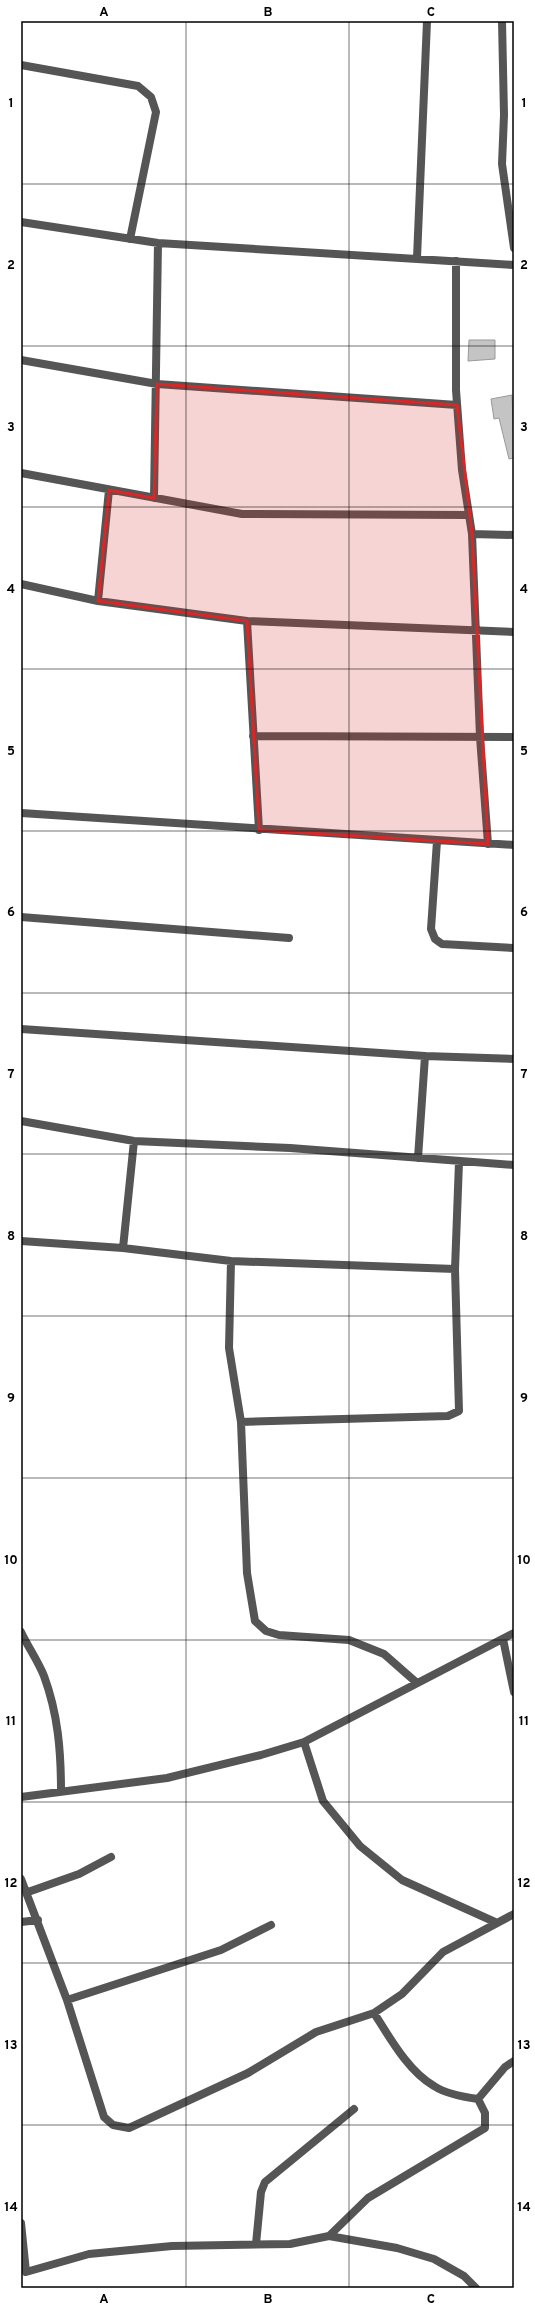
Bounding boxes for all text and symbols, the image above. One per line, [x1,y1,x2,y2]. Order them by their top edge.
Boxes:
text: A [99,5,109,21]
text: B [264,5,273,21]
text: C [427,5,435,21]
text: 1 [8,96,14,112]
text: 1 [521,96,527,112]
text: 2 [7,258,15,274]
text: 2 [520,258,528,274]
text: 3 [7,420,15,436]
text: 3 [520,420,528,436]
text: 4 [7,582,15,598]
text: 4 [520,582,528,598]
text: 5 [7,744,15,760]
text: 5 [520,744,528,760]
text: 6 [7,905,15,921]
text: 6 [520,905,528,921]
text: 7 [8,1067,15,1083]
text: 7 [521,1067,528,1083]
text: 8 [7,1229,15,1245]
text: 8 [520,1229,528,1245]
text: 9 [7,1391,15,1407]
text: 9 [520,1391,528,1407]
text: 10 [4,1553,18,1569]
text: 10 [517,1553,531,1569]
text: 11 [6,1714,16,1730]
text: 11 [519,1714,529,1730]
text: 12 [4,1876,18,1892]
text: 12 [517,1876,531,1892]
text: 13 [5,2038,18,2054]
text: 13 [518,2038,531,2054]
text: 14 [4,2200,18,2216]
text: 14 [517,2200,531,2216]
text: A [99,2292,109,2308]
text: B [264,2292,273,2308]
text: C [427,2292,435,2308]

